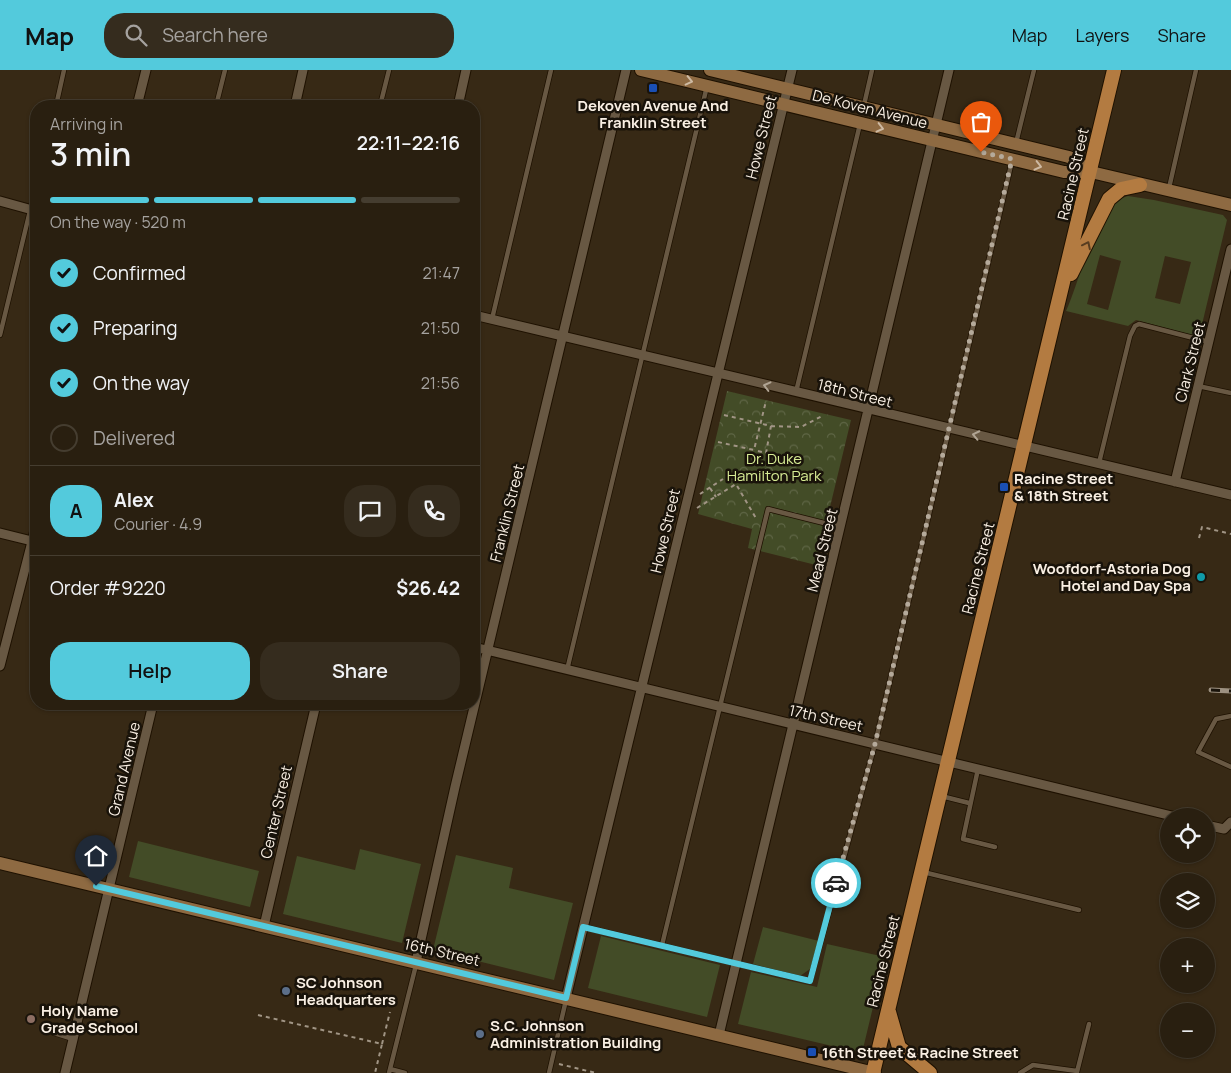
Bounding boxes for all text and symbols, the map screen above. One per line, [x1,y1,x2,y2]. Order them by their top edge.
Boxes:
search box [104,13,454,58]
text: Map [25,19,74,52]
icon: search [122,21,150,49]
text: Search here [162,22,268,48]
text: Map [1012,23,1047,47]
text: Layers [1075,23,1129,47]
text: Share [1157,23,1206,47]
one-way arrow [684,75,693,86]
marker: Dekoven Avenue And Franklin Street [647,82,659,94]
street label: De Koven Avenue [810,85,930,133]
street label: Howe Street [740,93,782,181]
place label: Dekoven Avenue And Franklin Street [577,95,729,133]
pin [960,101,1002,152]
icon: bag [967,108,995,136]
text: Arriving in [50,113,123,135]
one-way arrow [876,122,885,133]
street label: Racine Street [1052,126,1094,222]
text: 22:11–22:16 [357,130,460,156]
text: 3 min [50,132,131,176]
one-way arrow [1034,160,1043,171]
text: On the way · 520 m [50,211,186,233]
one-way arrow [1081,241,1091,250]
icon: check [50,259,78,287]
text: Confirmed [93,260,186,286]
text: 21:47 [422,262,460,284]
icon: check [50,314,78,342]
text: Preparing [93,315,178,341]
text: 21:50 [421,317,460,339]
street label: Clark Street [1170,319,1210,405]
icon: check [50,369,78,397]
text: On the way [93,370,190,396]
text: 21:56 [421,372,460,394]
street label: 18th Street [815,374,895,412]
one-way arrow [763,381,772,392]
text: Delivered [93,425,175,451]
one-way arrow [972,431,981,441]
park label: Dr. Duke Hamilton Park [727,448,822,486]
street label: Franklin Street [485,462,529,564]
place label: Racine Street & 18th Street [1014,468,1113,506]
marker: Racine Street & 18th Street [998,481,1010,493]
button: chat [344,485,396,537]
button: phone [408,485,460,537]
text: Alex [114,487,154,513]
street label: Howe Street [645,487,685,575]
text: A [70,498,82,524]
street label: Mead Street [801,506,843,594]
text: Courier · 4.9 [114,513,202,535]
street label: Racine Street [956,520,1000,616]
place label: Woofdorf-Astoria Dog Hotel and Day Spa [1033,558,1191,596]
marker: Woofdorf-Astoria Dog Hotel and Day Spa [1195,571,1207,583]
text: Order #9220 [50,575,166,601]
text: $26.42 [396,575,460,601]
button: Help [50,642,250,700]
button: Share [260,642,460,700]
street label: 17th Street [787,699,865,737]
street label: Grand Avenue [103,720,145,818]
street label: Center Street [255,763,297,861]
map controls [1160,808,1215,1058]
button: locate [1160,808,1215,863]
pin [75,835,117,886]
icon: home [82,842,110,870]
courier [811,858,861,908]
icon: car [822,869,850,897]
button: layers [1160,873,1215,928]
street label: Racine Street [861,913,905,1009]
street label: 16th Street [402,933,482,971]
button: + [1160,938,1215,993]
place label: SC Johnson Headquarters [296,972,396,1010]
marker: SC Johnson Headquarters [280,985,292,997]
place label: Holy Name Grade School [41,1000,138,1038]
button: − [1160,1003,1215,1058]
marker: Holy Name Grade School [25,1013,37,1025]
place label: S.C. Johnson Administration Building [490,1015,661,1053]
marker: S.C. Johnson Administration Building [474,1028,486,1040]
place label: 16th Street & Racine Street [822,1042,1019,1063]
marker: 16th Street & Racine Street [806,1046,818,1058]

